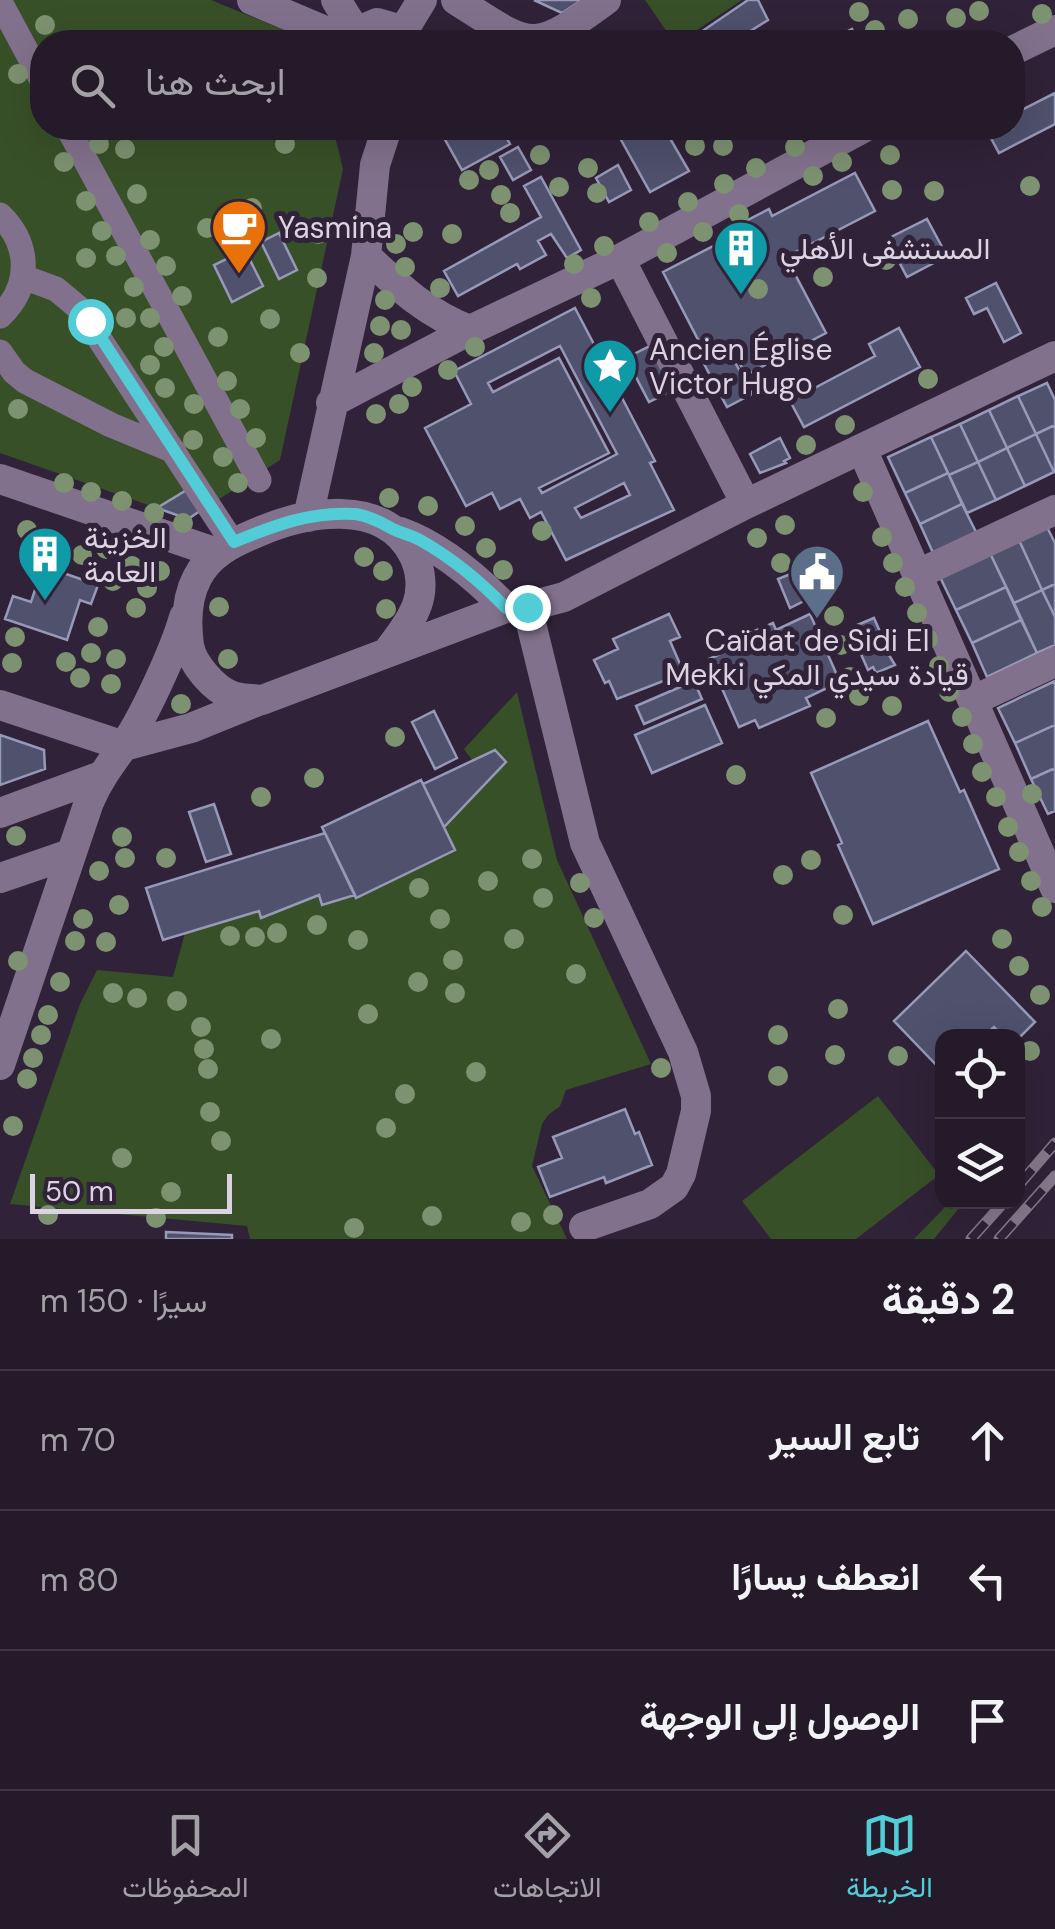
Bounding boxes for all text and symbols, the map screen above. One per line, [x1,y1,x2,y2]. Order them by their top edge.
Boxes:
search box [30,30,1025,140]
text: ابحث هنا [145,57,286,107]
icon: search [65,58,120,113]
cafe icon: Yasmina [209,197,269,276]
place label: Yasmina [278,208,392,247]
building icon: المستشفى الأهلي [711,218,771,297]
place label: المستشفى الأهلي [780,229,990,273]
route start [68,299,114,345]
place label: Ancien Église Victor Hugo [649,330,832,403]
place icon: Ancien Église Victor Hugo [580,336,640,415]
place label: الخزينة العامة [84,518,167,591]
building icon: الخزينة العامة [15,524,75,603]
public building icon: Caïdat de Sidi El Mekki قيادة سيدي المكي [787,542,847,621]
route end [505,585,551,631]
place label: Caïdat de Sidi El Mekki قيادة سيدي المكي [665,621,969,699]
map controls [935,1029,1025,1209]
button: locate [935,1029,1025,1119]
button: layers [935,1119,1025,1209]
scale bar [30,1169,232,1214]
text: 50 m [45,1173,114,1210]
text: 2 دقيقة [882,1272,1015,1327]
text: سيرًا · 150 m [40,1280,207,1322]
text: تابع السير [769,1412,920,1462]
icon: ahead [960,1413,1015,1468]
text: 70 m [40,1419,116,1461]
text: انعطف يسارًا [731,1552,920,1602]
icon: left [960,1553,1015,1608]
text: 80 m [40,1559,118,1601]
text: الوصول إلى الوجهة [639,1692,920,1742]
icon: arrive [960,1693,1015,1748]
tab: المحفوظات [122,1808,248,1912]
tab: الاتجاهات [493,1808,602,1912]
tab: الخريطة [846,1808,933,1912]

